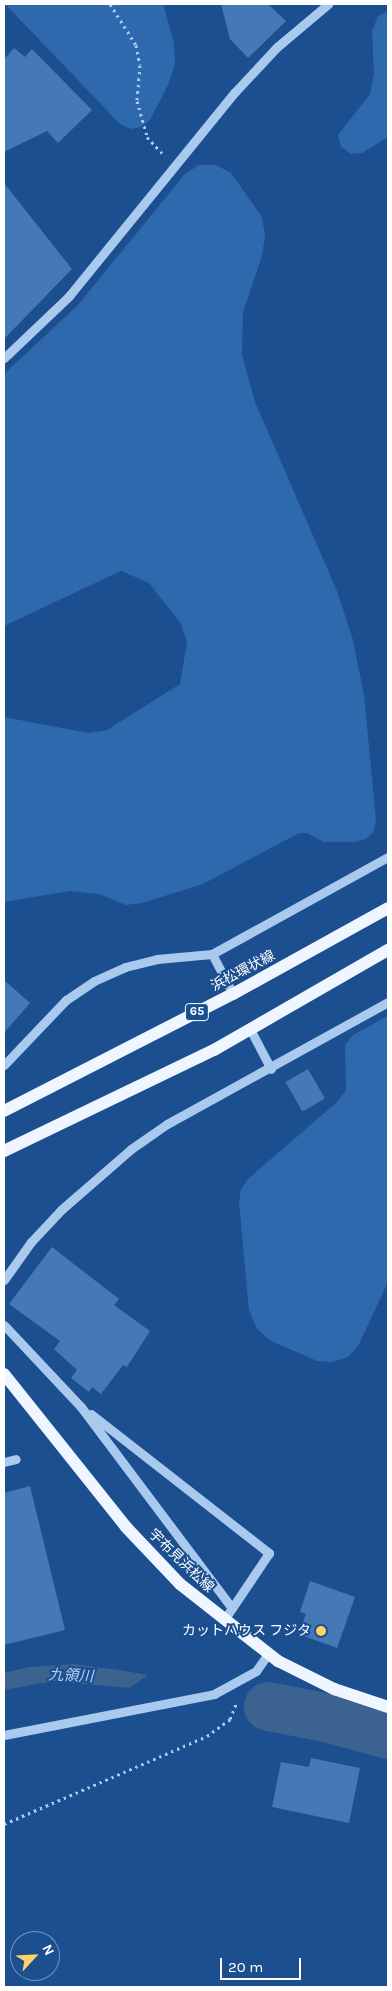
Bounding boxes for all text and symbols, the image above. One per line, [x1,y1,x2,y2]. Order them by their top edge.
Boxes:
street label: 浜松環状線 [208,947,278,995]
road number: 65 [184,1002,210,1022]
street label: 宇布見浜松線 [145,1526,217,1596]
place label: カットハウス フジタ [182,1623,311,1639]
marker: カットハウス フジタ [315,1625,327,1637]
water label: 九領川 [48,1666,94,1686]
north arrow [10,1931,60,1981]
text: N [38,1942,58,1958]
scale bar [222,1948,303,1980]
text: 20 m [228,1958,263,1976]

